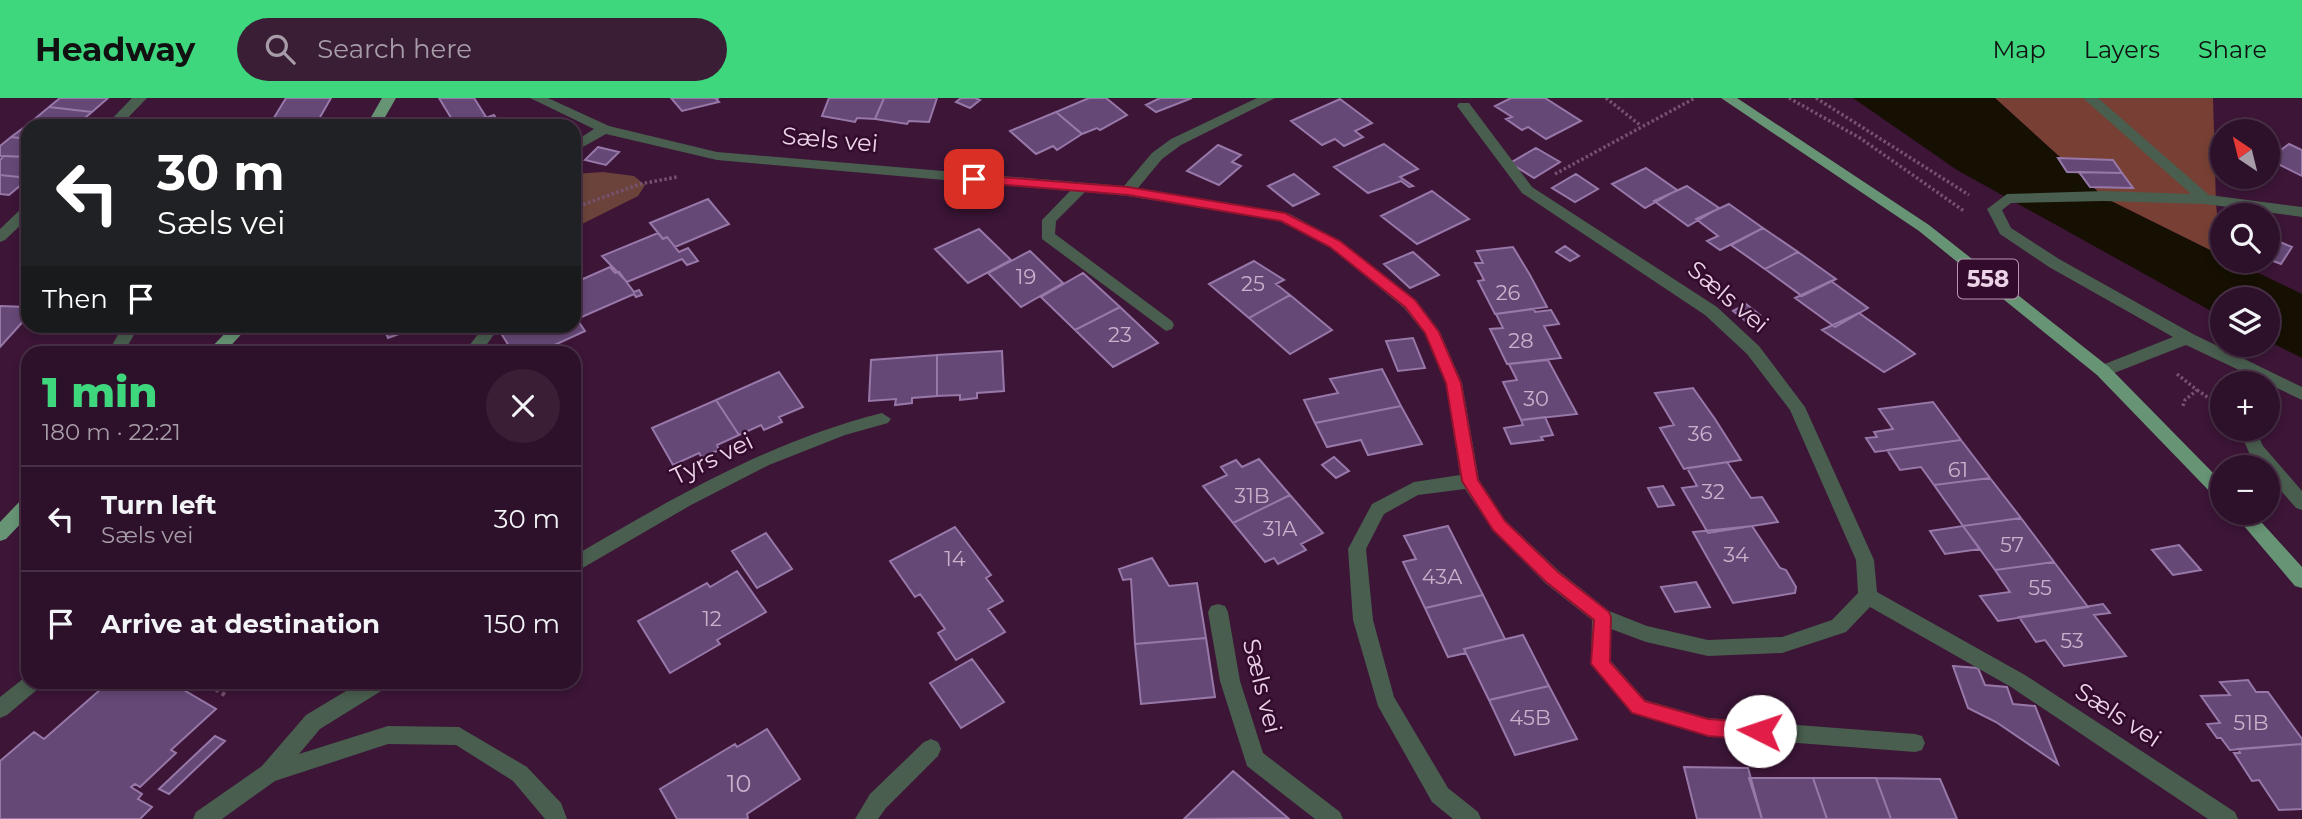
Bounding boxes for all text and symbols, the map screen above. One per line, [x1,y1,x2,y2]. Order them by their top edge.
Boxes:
search box [237,18,727,81]
text: Headway [35,29,195,69]
icon: search [261,30,299,68]
text: Search here [317,33,472,65]
text: Map [1992,35,2046,64]
text: Layers [2084,35,2160,64]
text: Share [2198,35,2267,64]
north arrow [2210,119,2280,189]
map controls [2210,119,2280,525]
street label: Sæls vei [781,121,879,158]
text: 30 m [157,143,285,202]
icon: left [42,147,133,238]
pin [944,149,1004,209]
icon: arrive [955,160,993,198]
text: Sæls vei [157,203,286,242]
button: search [2210,203,2280,273]
street label: Sæls vei [1682,254,1775,339]
road number: 558 [1958,260,2018,298]
house number: 19 [1016,264,1036,289]
house number: 25 [1241,271,1265,296]
icon: arrive [122,280,160,318]
house number: 26 [1496,280,1521,305]
text: Then [42,283,108,315]
button: layers [2210,287,2280,357]
house number: 23 [1108,322,1132,347]
house number: 28 [1508,328,1534,353]
text: 1 min [42,366,158,418]
button: close [486,369,560,443]
button: + [2210,371,2280,441]
house number: 30 [1523,386,1549,411]
text: 180 m · 22:21 [42,418,181,446]
house number: 36 [1688,421,1713,446]
street label: Tyrs vei [666,426,758,491]
button: − [2210,455,2280,525]
house number: 61 [1948,457,1968,482]
house number: 32 [1701,479,1725,504]
house number: 31B [1234,483,1270,508]
text: Turn left [101,489,217,521]
icon: left [42,500,80,538]
text: 30 m [494,503,560,535]
house number: 31A [1263,516,1298,541]
text: Sæls vei [101,521,193,549]
house number: 57 [2000,532,2024,557]
house number: 34 [1723,542,1749,567]
house number: 14 [944,546,966,571]
house number: 43A [1422,564,1463,589]
house number: 55 [2028,575,2052,600]
icon: arrive [42,605,80,643]
house number: 12 [702,606,722,631]
text: Arrive at destination [101,608,380,640]
text: 150 m [484,608,560,640]
house number: 53 [2060,628,2084,653]
street label: Sæls vei [1237,636,1288,736]
street label: Sæls vei [2070,676,2167,753]
position arrow [1723,694,1797,768]
house number: 45B [1509,705,1551,730]
house number: 51B [2233,710,2269,735]
house number: 10 [727,769,751,798]

